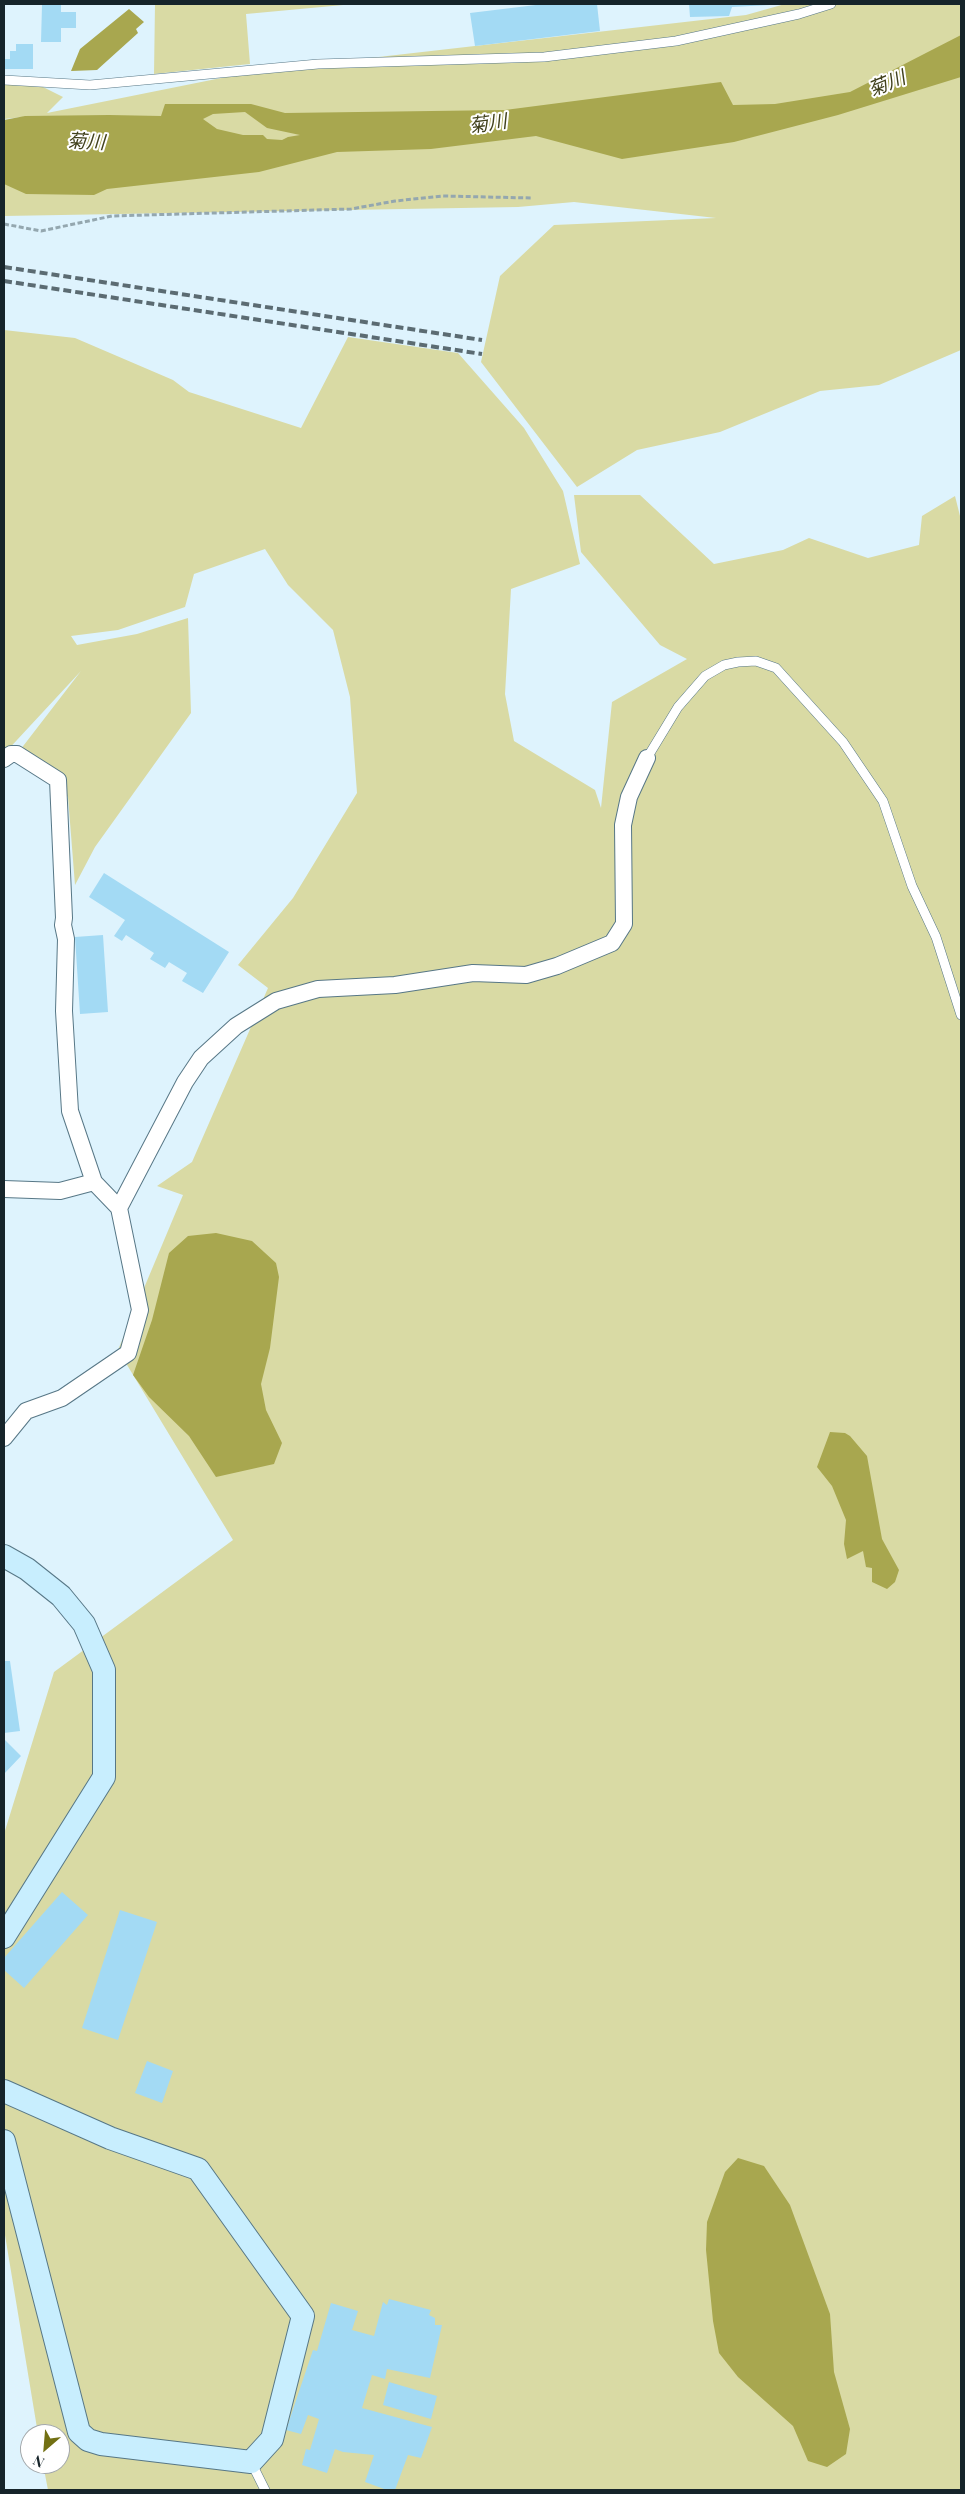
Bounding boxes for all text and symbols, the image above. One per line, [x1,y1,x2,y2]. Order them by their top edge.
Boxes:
water label: 菊川 [865,66,909,102]
water label: 菊川 [468,110,508,138]
water label: 菊川 [66,130,106,154]
north arrow [20,2424,70,2474]
text: N [30,2451,47,2473]

